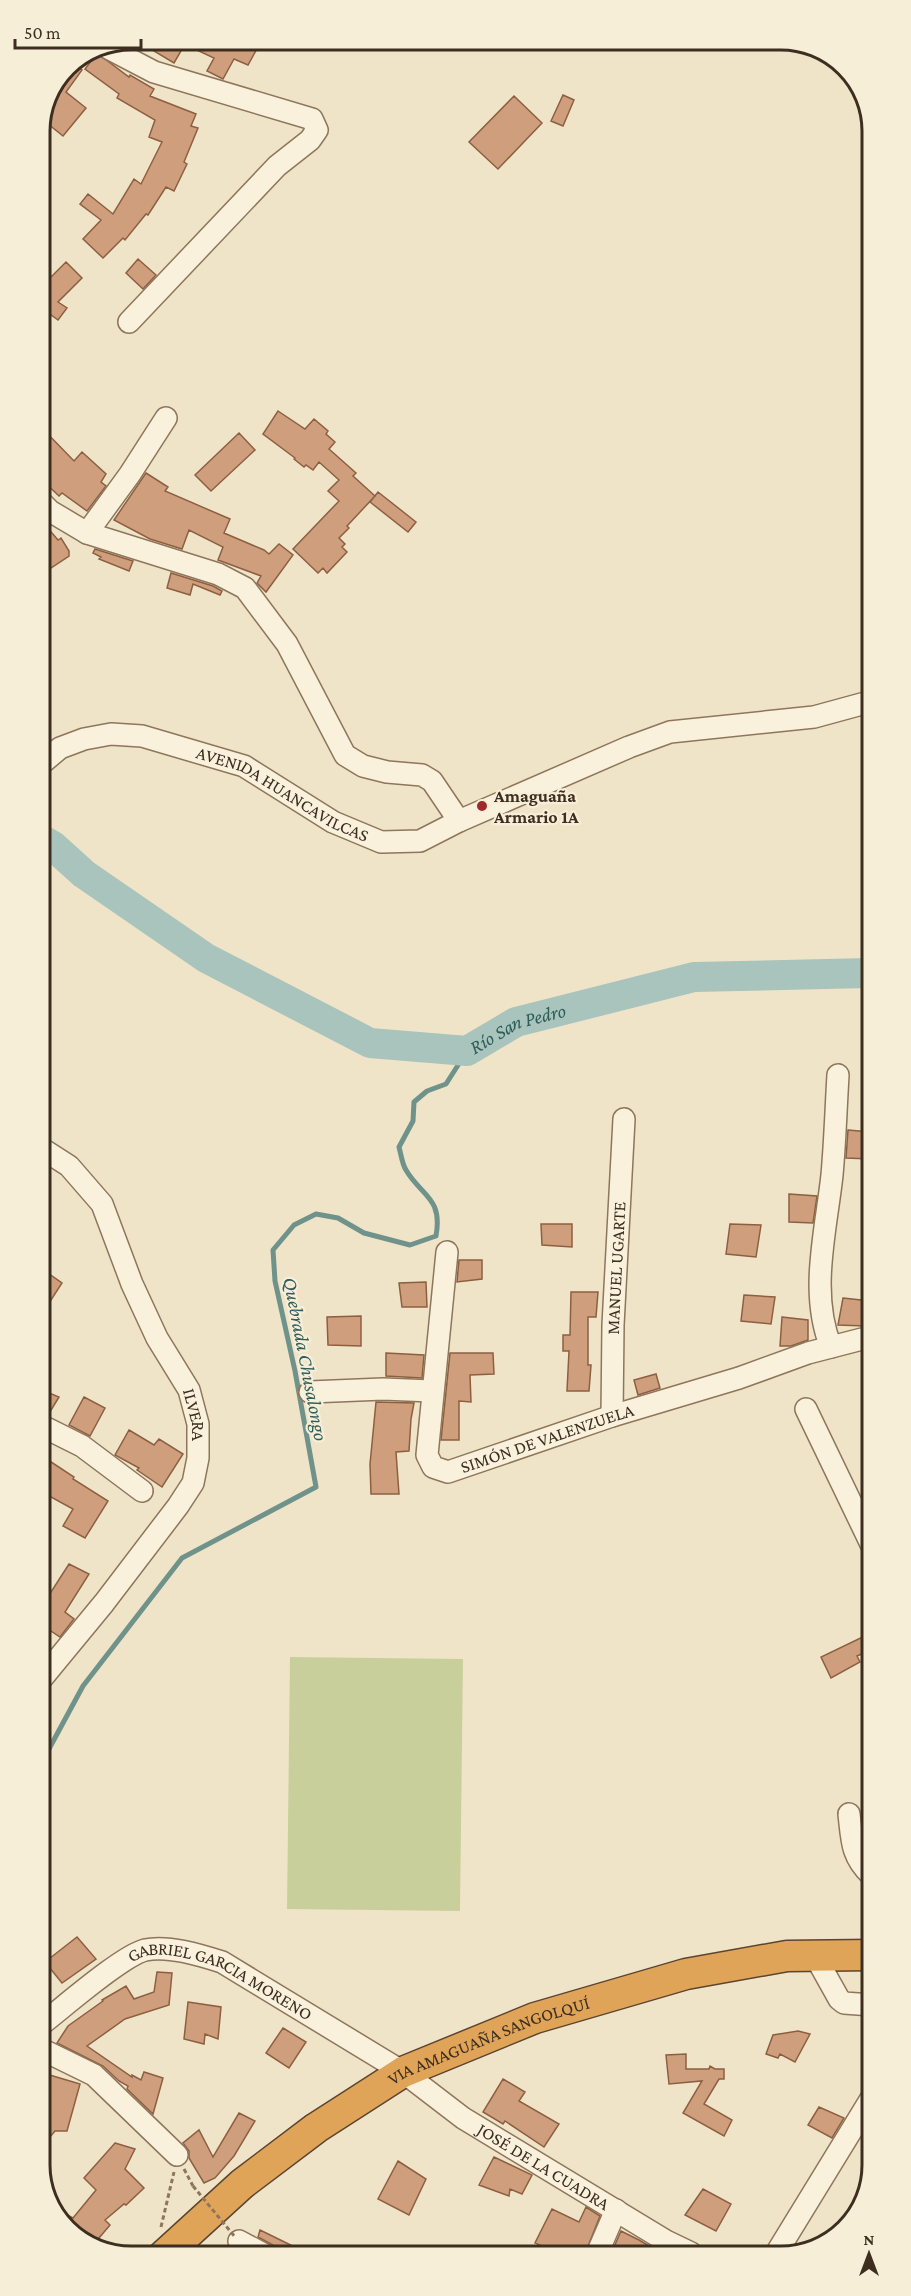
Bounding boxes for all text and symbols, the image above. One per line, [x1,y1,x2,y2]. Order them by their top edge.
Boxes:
scale bar [15,12,141,50]
text: 50 m [24,23,61,43]
street label: AVENIDA HUANCAVILCAS [194,742,372,846]
place label: Amaguaña Armario 1A [493,786,579,827]
marker: Amaguaña Armario 1A [475,799,489,813]
water label: Río San Pedro [465,999,568,1058]
street label: MANUEL UGARTE [603,1201,630,1335]
water label: Quebrada Chusalongo [278,1275,333,1443]
street label: ILVERA [179,1386,208,1442]
street label: SIMÓN DE VALENZUELA [458,1400,637,1477]
street label: GABRIEL GARCIA MORENO [124,1939,316,2024]
street label: VIA AMAGUAÑA SANGOLQUÍ [384,1993,592,2089]
street label: JOSÉ DE LA CUADRA [472,2118,614,2215]
north arrow [839,2224,899,2284]
text: N [864,2231,875,2248]

